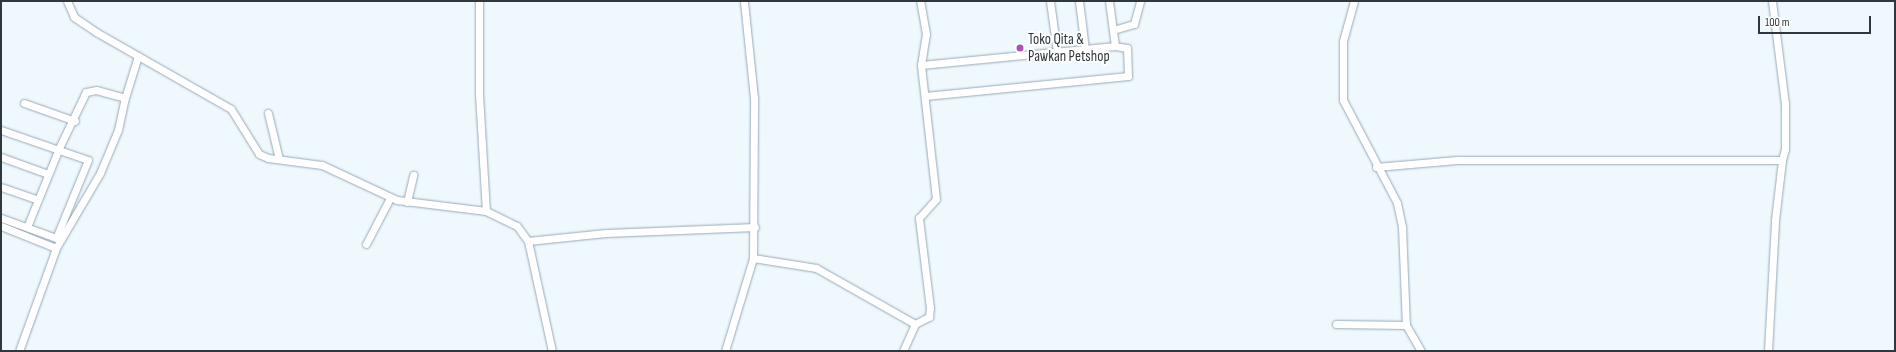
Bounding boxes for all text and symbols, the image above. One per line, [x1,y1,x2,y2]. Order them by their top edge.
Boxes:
scale bar [1760,8,1873,34]
text: 100 m [1765,15,1790,30]
place label: Toko Qita & Pawkan Petshop [1028,30,1110,65]
marker: Toko Qita & Pawkan Petshop [1015,43,1025,53]

